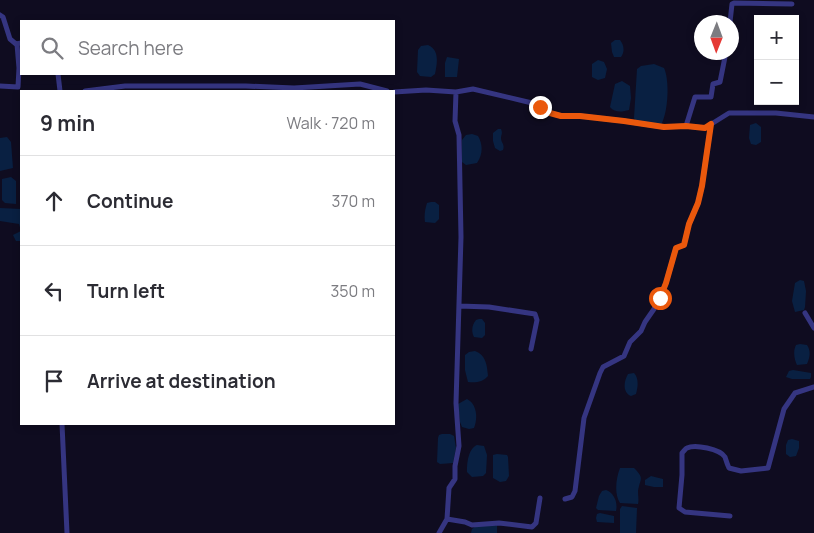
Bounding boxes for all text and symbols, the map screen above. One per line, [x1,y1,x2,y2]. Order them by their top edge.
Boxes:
north arrow [694,15,739,60]
map controls [754,15,799,105]
button: + [754,15,799,60]
search box [20,20,395,75]
icon: search [38,34,66,62]
text: Search here [78,35,184,61]
button: − [754,60,799,105]
route end [529,96,552,119]
text: 9 min [40,109,95,137]
text: Walk · 720 m [286,112,375,134]
icon: ahead [40,187,68,215]
text: Continue [87,188,173,214]
text: 370 m [332,190,375,212]
icon: left [40,277,68,305]
text: Turn left [87,278,165,304]
text: 350 m [330,280,375,302]
route start [649,287,672,310]
icon: arrive [40,367,68,395]
text: Arrive at destination [87,368,276,394]

